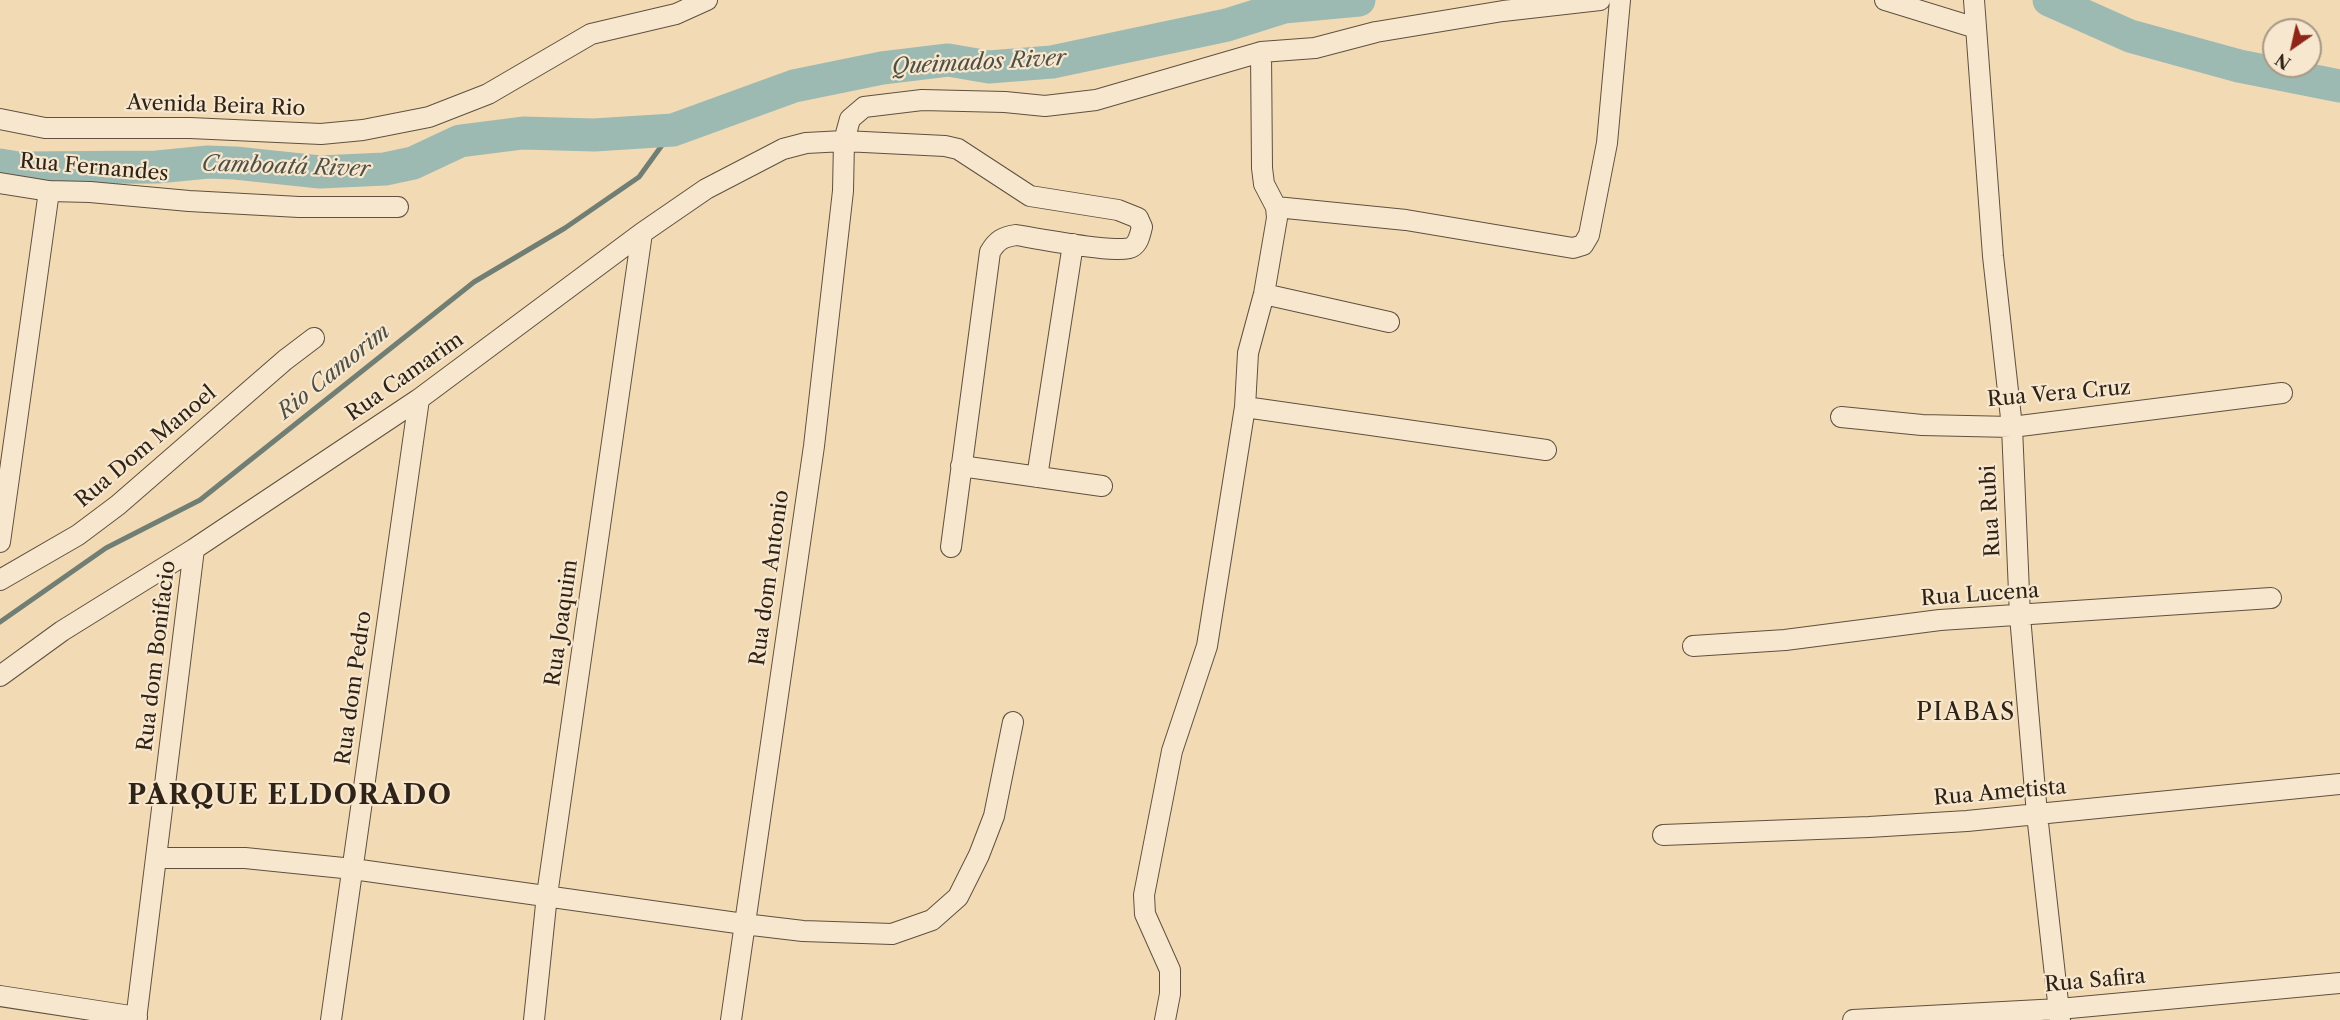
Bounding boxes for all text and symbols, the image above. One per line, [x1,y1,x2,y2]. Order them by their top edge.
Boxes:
north arrow [2262,18,2322,78]
water label: Queimados River [891,45,1067,81]
text: N [2272,49,2294,73]
street label: Avenida Beira Rio [126,90,306,122]
street label: Rua Fernandes [18,149,170,187]
water label: Camboatá River [201,151,371,183]
water label: Rio Camorim [273,319,395,425]
street label: Rua Camarim [341,327,469,427]
street label: Rua Vera Cruz [1986,375,2132,413]
street label: Rua Dom Manoel [70,381,222,513]
street label: Rua Rubi [1976,464,2006,558]
street label: Rua dom Antonio [745,489,795,667]
street label: Rua Joaquim [541,558,583,688]
street label: Rua dom Bonifacio [133,559,181,753]
street label: Rua Lucena [1920,578,2040,612]
street label: Rua dom Pedro [331,609,377,767]
district label: PIABAS [1916,699,2016,727]
street label: Rua Ametista [1933,775,2067,811]
district label: PARQUE ELDORADO [127,780,453,812]
street label: Rua Safira [2043,964,2147,998]

